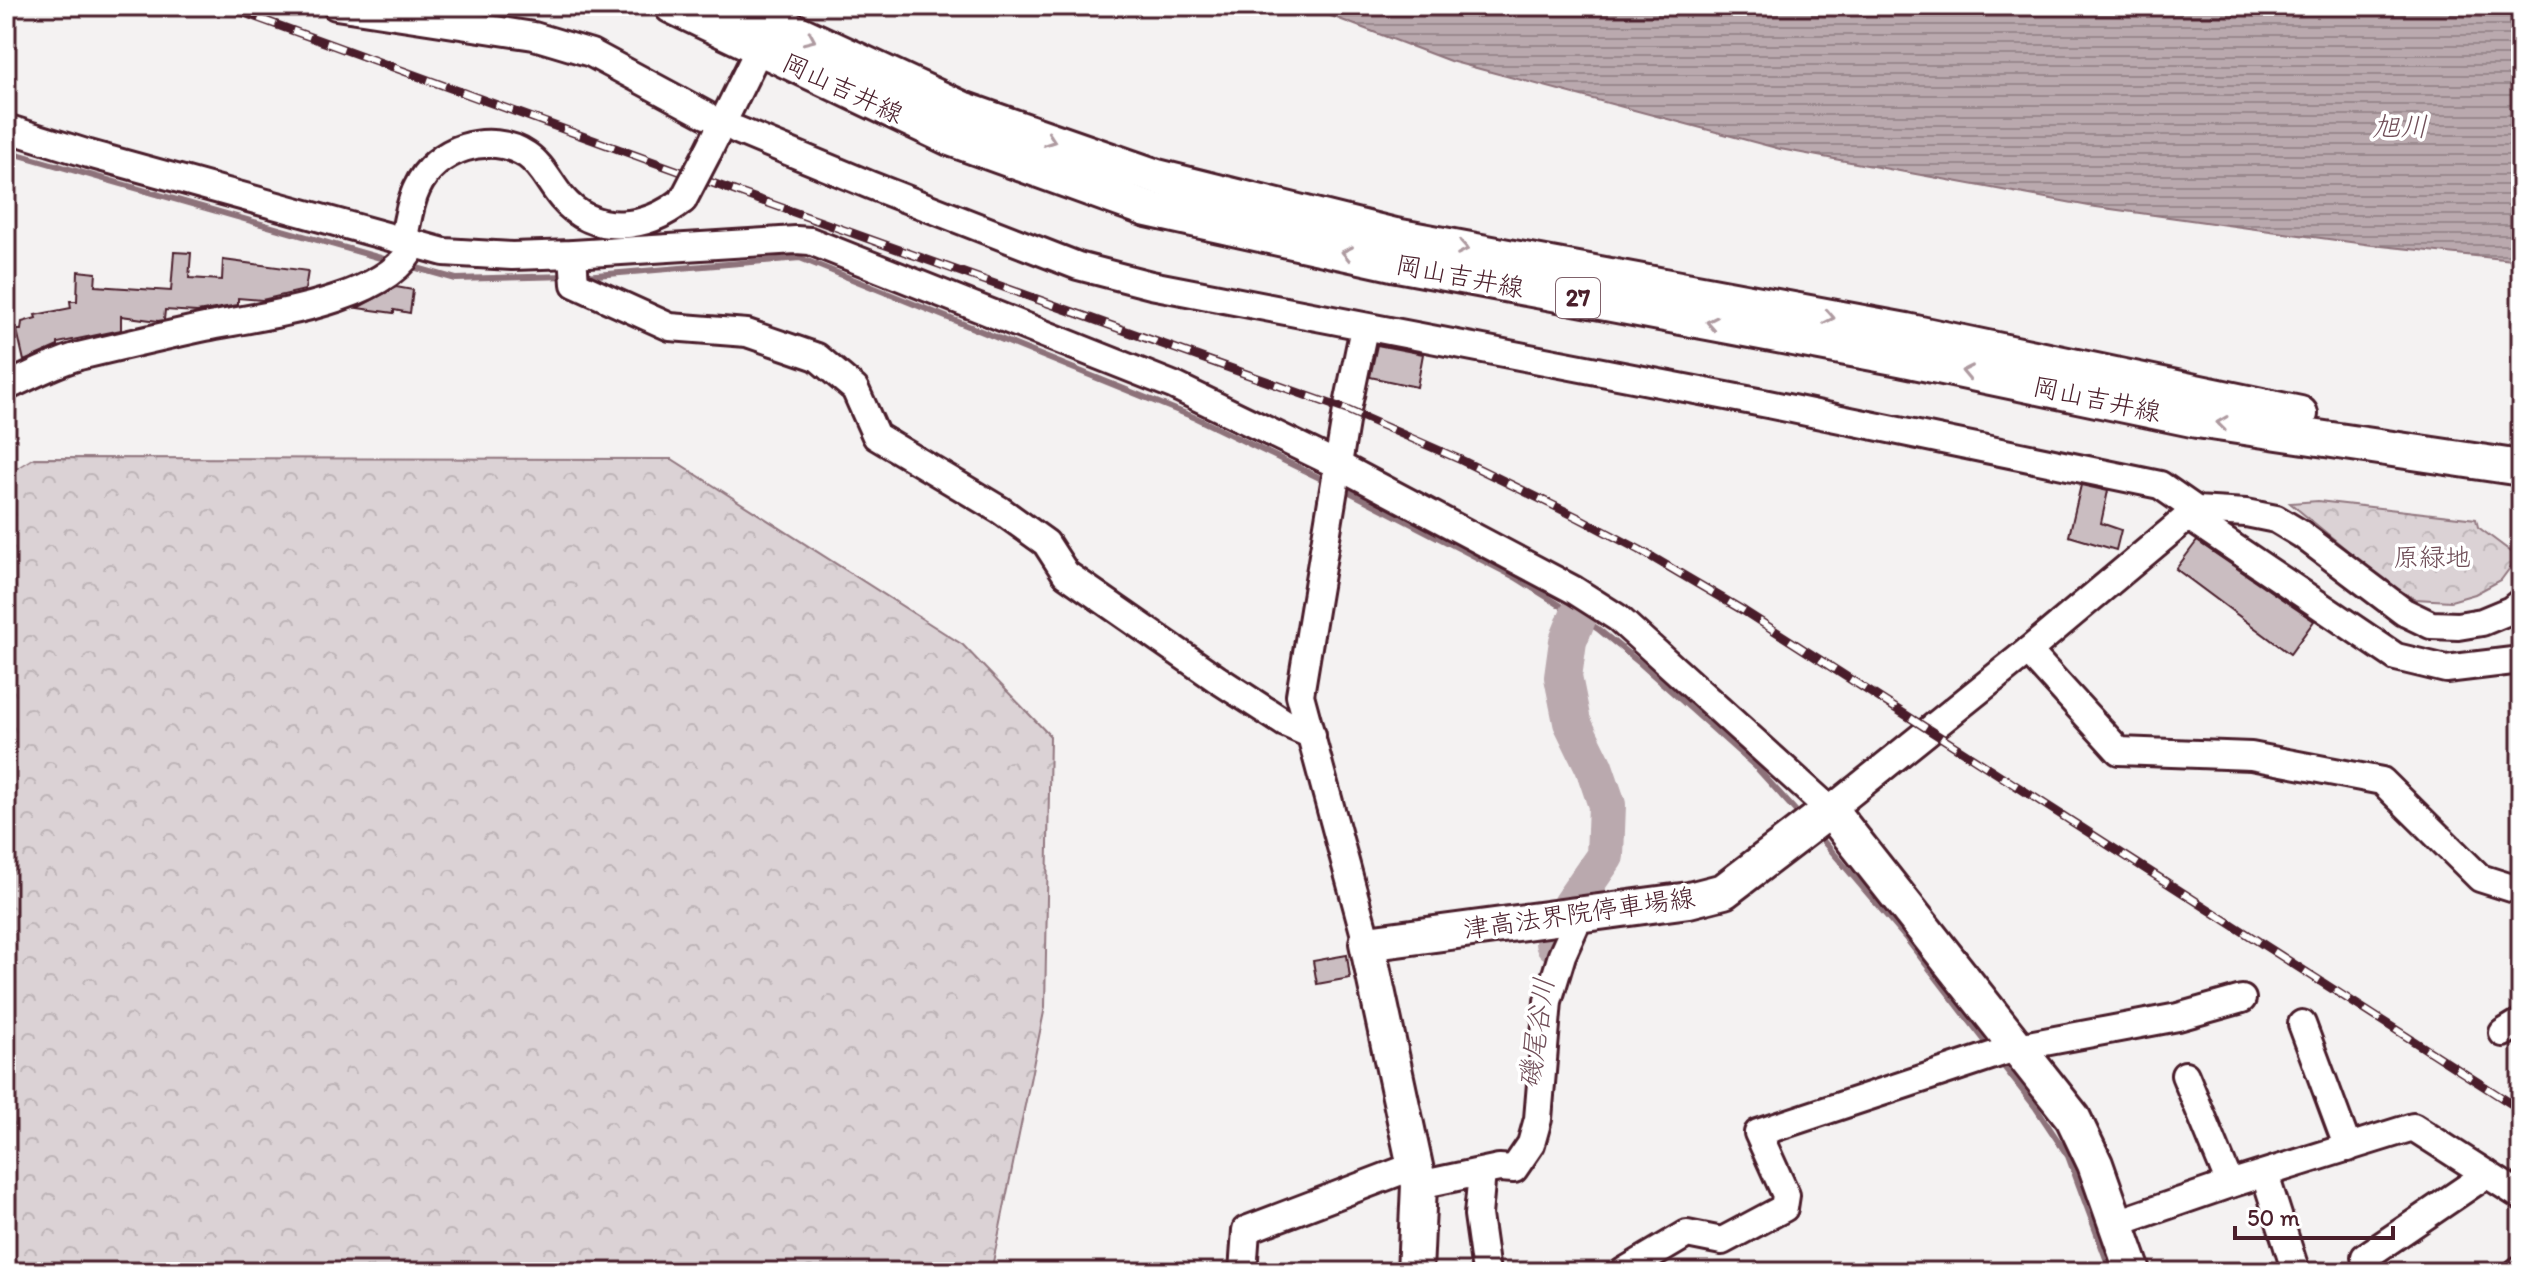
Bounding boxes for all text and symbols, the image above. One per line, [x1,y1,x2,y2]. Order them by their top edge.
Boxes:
one-way arrow [802,29,816,45]
street label: 岡山吉井線 [777,46,909,130]
water label: 旭川 [2372,109,2428,143]
one-way arrow [1042,130,1056,146]
one-way arrow [1456,239,1470,256]
one-way arrow [1340,245,1354,262]
street label: 岡山吉井線 [1393,248,1527,304]
road number: 27 [1556,278,1600,318]
one-way arrow [1822,307,1835,324]
one-way arrow [1705,315,1719,332]
one-way arrow [1961,364,1975,381]
street label: 岡山吉井線 [2030,370,2164,428]
one-way arrow [2215,415,2229,432]
park label: 原緑地 [2393,541,2471,573]
street label: 津高法界院停車場線 [1461,881,1697,945]
water label: 磯尾谷川 [1511,975,1561,1091]
scale bar [2235,1190,2393,1240]
text: 50 m [2247,1203,2300,1232]

